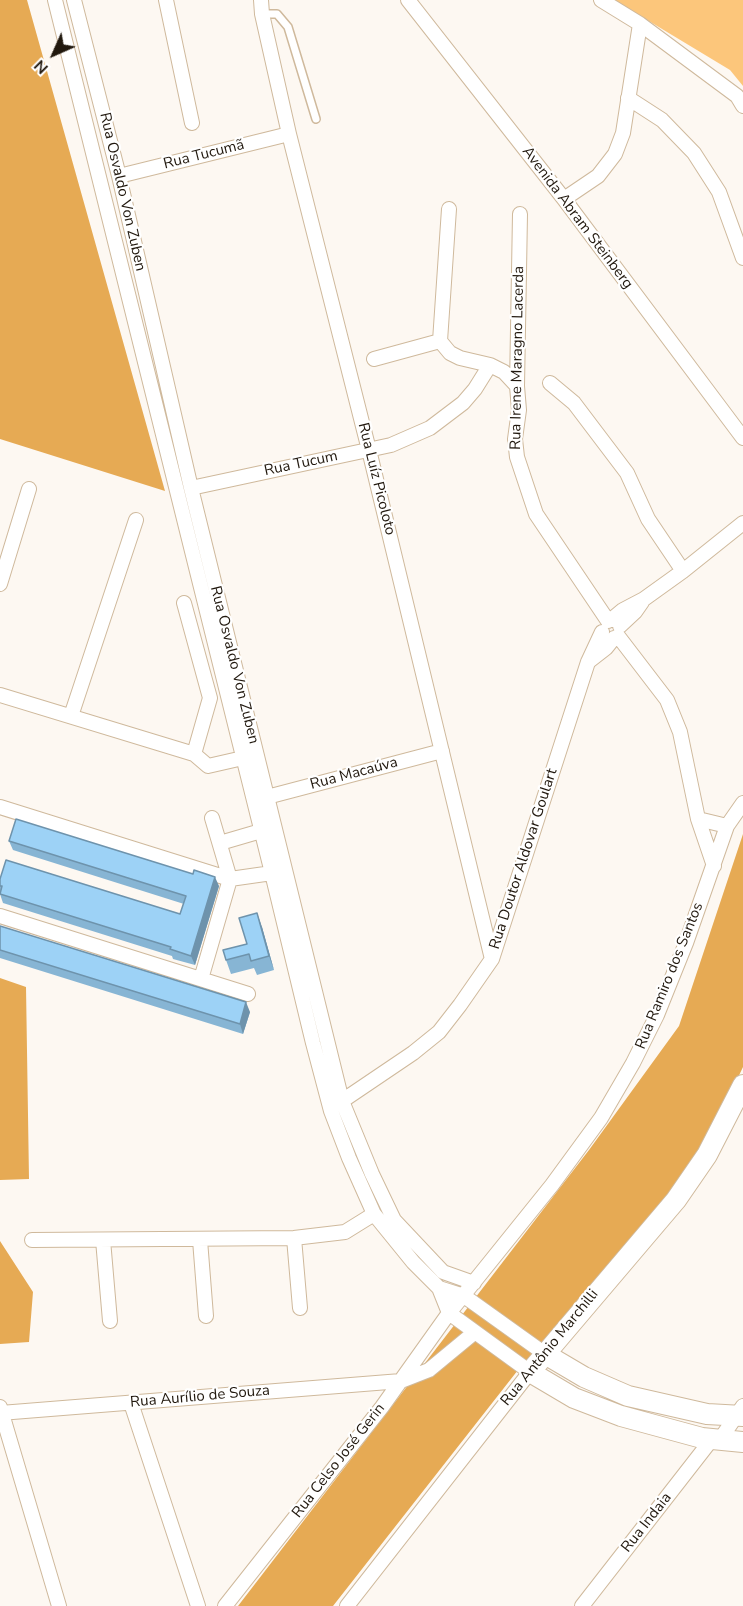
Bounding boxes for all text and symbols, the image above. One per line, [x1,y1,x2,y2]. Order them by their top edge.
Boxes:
north arrow [24,24,84,84]
text: N [29,55,53,79]
street label: Rua Osvaldo Von Zuben [95,111,149,273]
street label: Rua Tucumã [162,136,246,174]
street label: Avenida Abram Steinberg [518,143,636,293]
street label: Rua Irene Maragno Lacerda [507,266,529,450]
street label: Rua Luíz Picoloto [353,421,399,537]
street label: Rua Tucum [263,447,339,481]
street label: Rua Osvaldo Von Zuben [206,584,262,746]
street label: Rua Macaúva [308,754,400,794]
street label: Rua Doutor Aldovar Goulart [486,766,562,952]
street label: Rua Ramiro dos Santos [632,900,708,1052]
street label: Rua Antônio Marchilli [497,1286,603,1410]
street label: Rua Aurílio de Souza [129,1382,271,1412]
street label: Rua Celso José Gerin [289,1400,389,1522]
street label: Rua Indaia [618,1490,676,1556]

